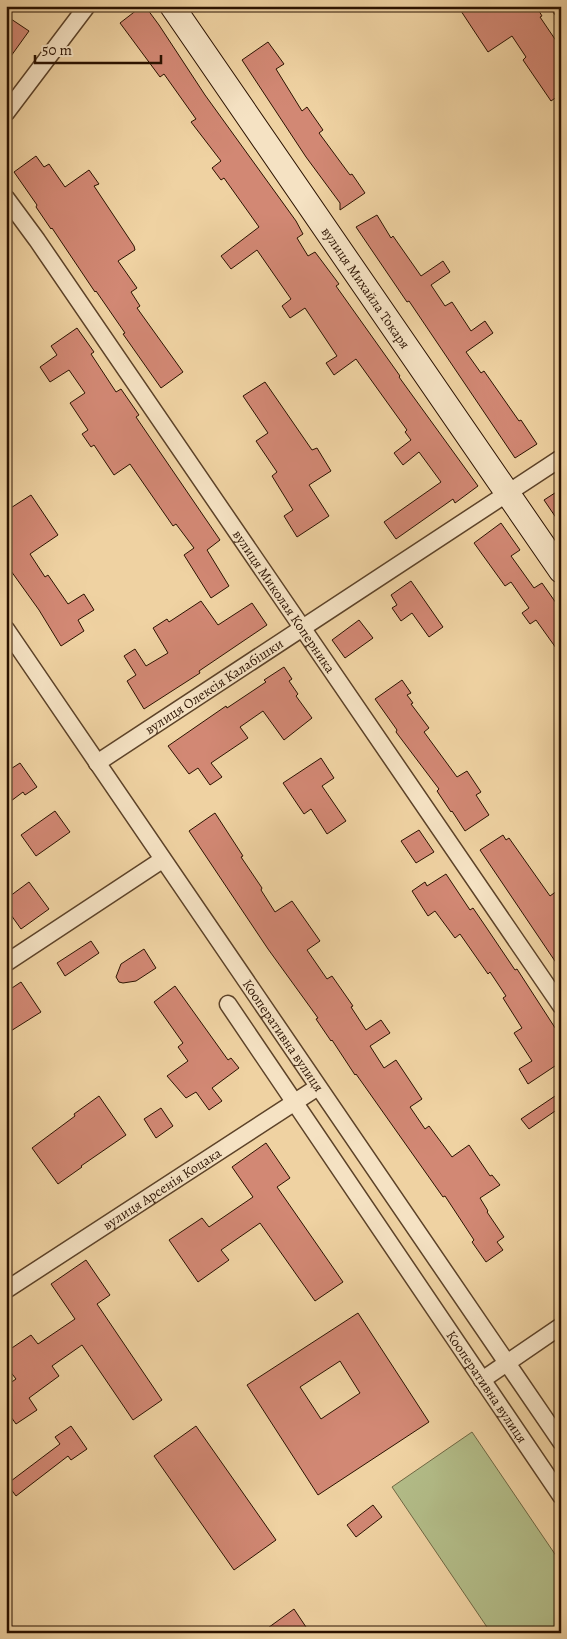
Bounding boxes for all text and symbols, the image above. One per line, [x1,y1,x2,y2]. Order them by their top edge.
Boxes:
scale bar [35,32,161,64]
text: 50 m [42,40,72,60]
street label: вулиця Михайла Токаря [317,223,415,353]
street label: вулиця Миколая Коперника [228,526,340,677]
street label: вулиця Олексія Калабішки [141,634,287,739]
street label: Кооперативна вулиця [238,975,329,1095]
street label: вулиця Арсенія Коцака [99,1143,225,1234]
street label: Кооперативна вулиця [442,1327,532,1447]

